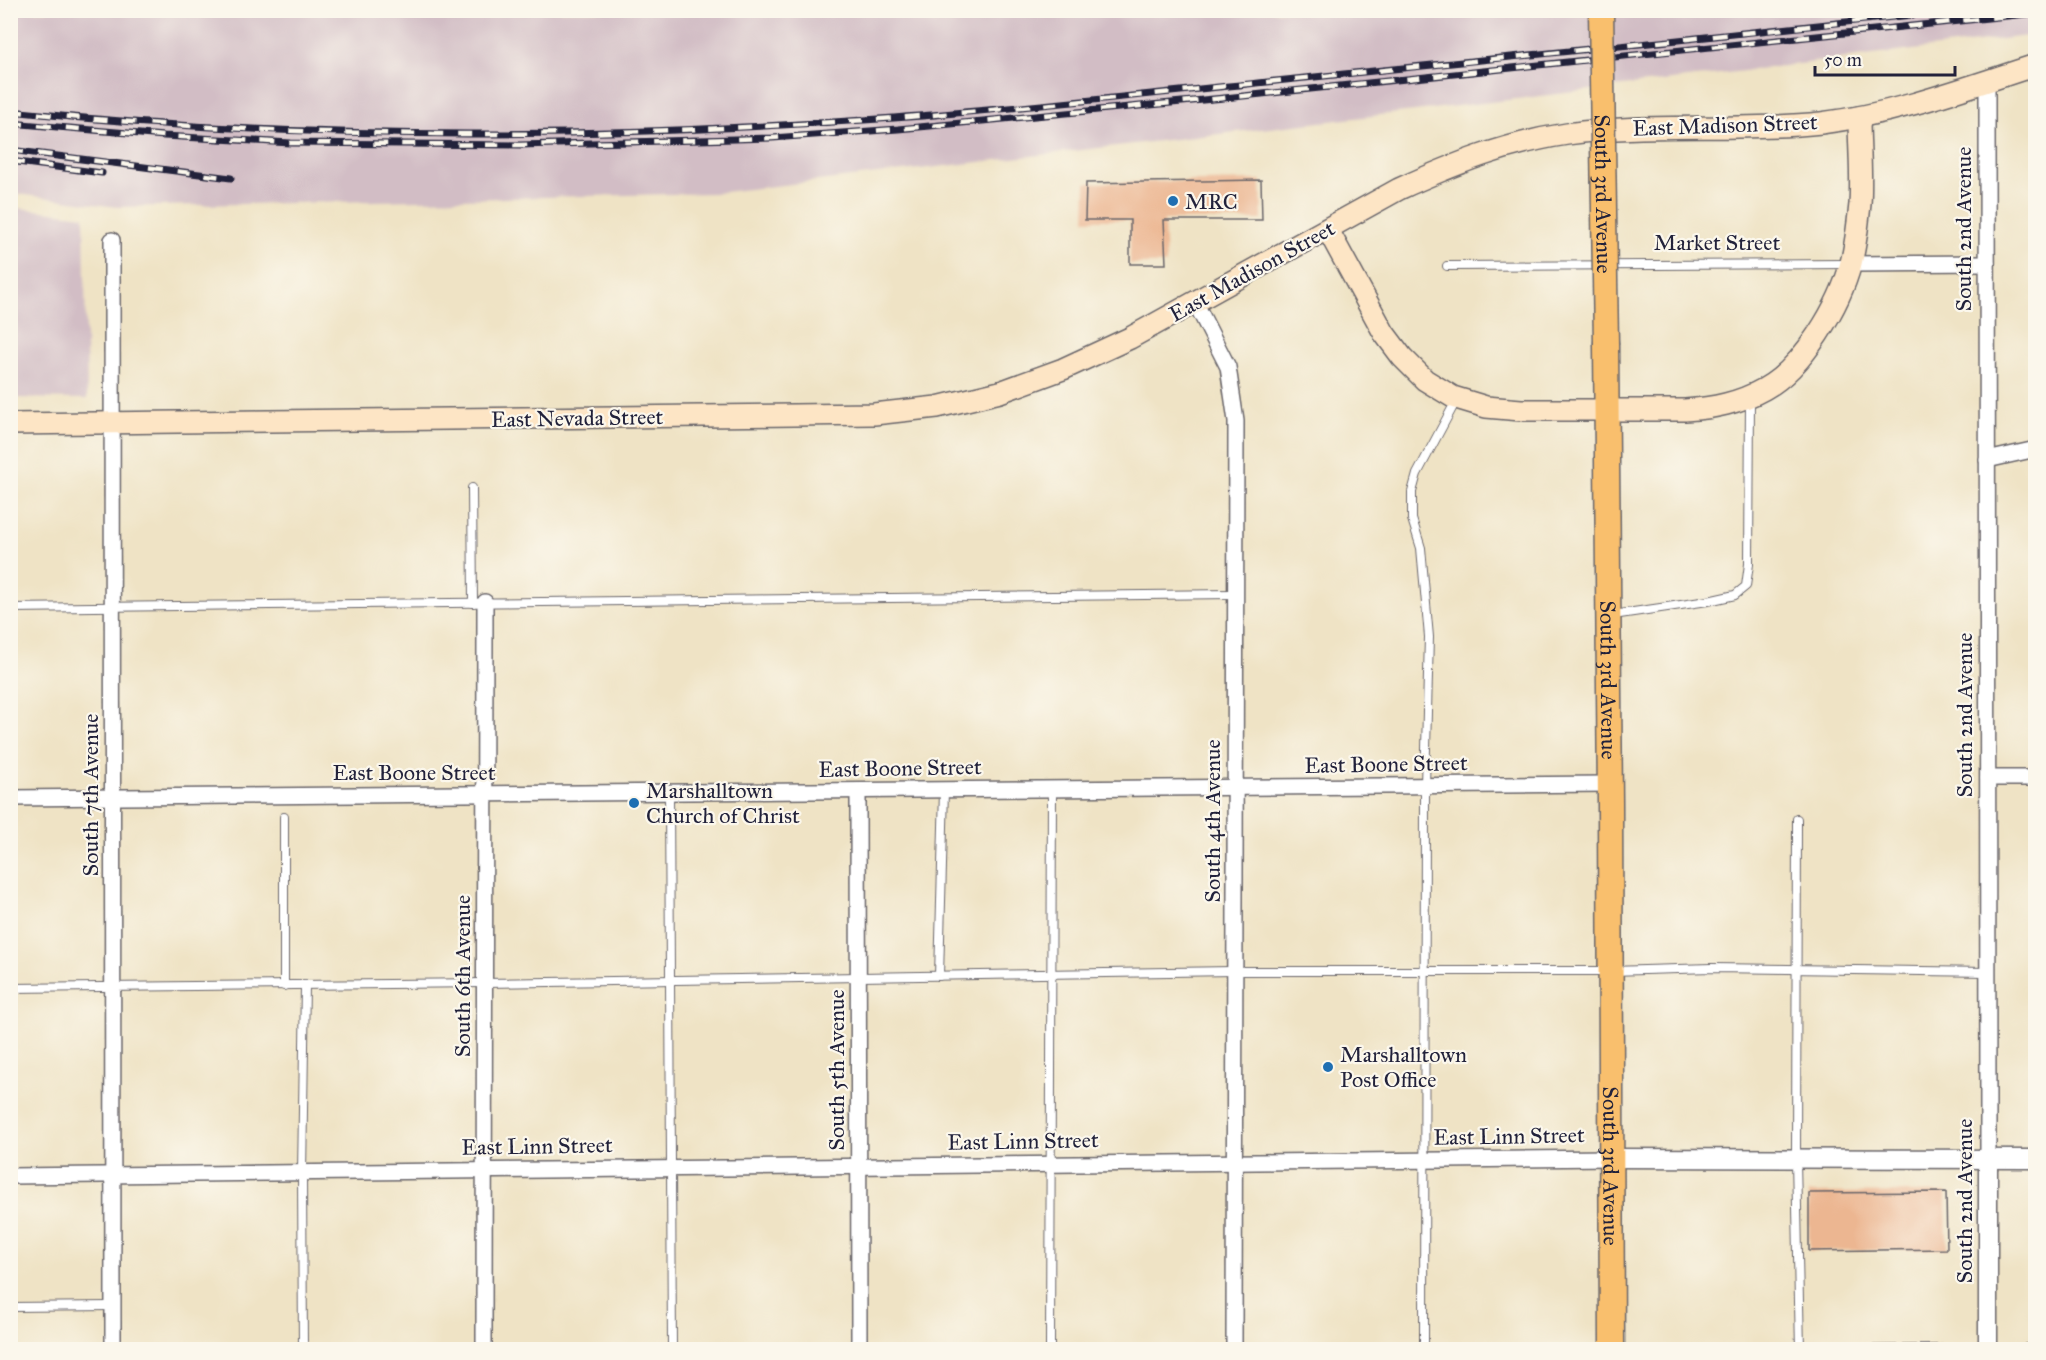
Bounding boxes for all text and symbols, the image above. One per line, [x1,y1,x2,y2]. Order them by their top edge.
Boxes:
scale bar [1815,39,1954,77]
text: 50 m [1824,49,1862,71]
street label: East Madison Street [1632,108,1818,142]
street label: South 3rd Avenue [1589,114,1618,274]
street label: South 2nd Avenue [1950,147,1977,311]
place label: MRC [1185,188,1238,215]
marker: MRC [1166,194,1180,208]
street label: East Madison Street [1164,214,1340,328]
street label: Market Street [1654,229,1780,256]
street label: East Nevada Street [491,403,664,433]
street label: South 3rd Avenue [1595,600,1623,760]
street label: South 2nd Avenue [1951,633,1978,797]
street label: South 7th Avenue [77,714,104,876]
street label: South 4th Avenue [1199,739,1226,903]
street label: East Boone Street [1304,749,1468,779]
street label: East Boone Street [818,753,982,783]
street label: East Boone Street [332,759,496,786]
place label: Marshalltown Church of Christ [646,777,800,829]
marker: Marshalltown Church of Christ [627,796,641,810]
street label: South 6th Avenue [449,895,476,1057]
street label: South 5th Avenue [823,989,850,1151]
place label: Marshalltown Post Office [1340,1041,1467,1093]
marker: Marshalltown Post Office [1321,1060,1335,1074]
street label: South 3rd Avenue [1598,1086,1625,1246]
street label: South 2nd Avenue [1951,1119,1978,1283]
street label: East Linn Street [1433,1121,1585,1151]
street label: East Linn Street [947,1126,1099,1156]
street label: East Linn Street [461,1131,613,1161]

